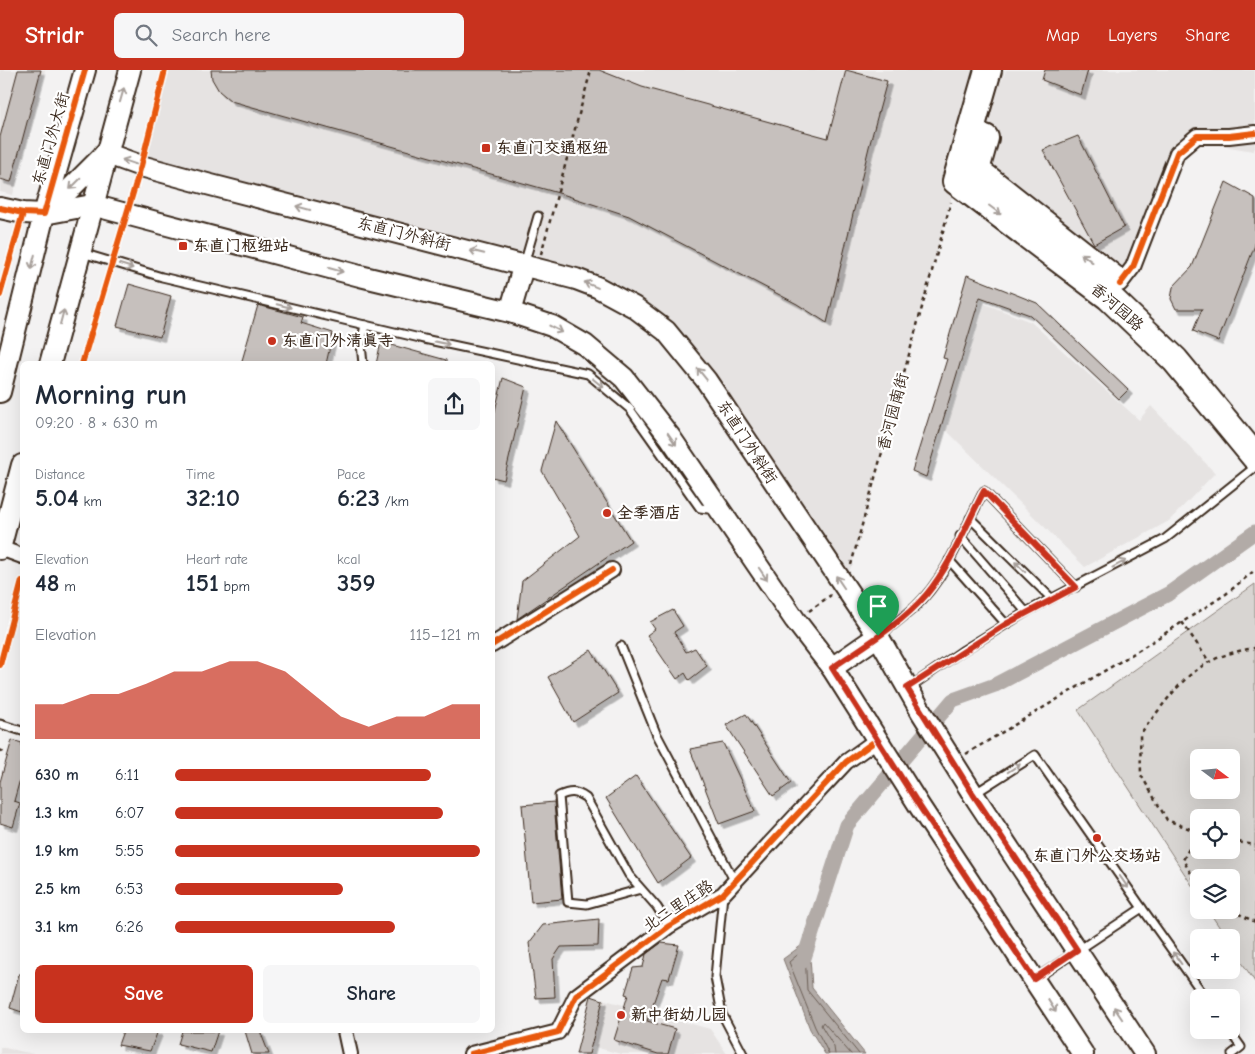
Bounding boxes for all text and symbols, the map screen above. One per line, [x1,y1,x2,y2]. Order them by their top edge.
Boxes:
search box [114,13,464,58]
text: Stridr [25,21,84,49]
icon: search [132,21,160,49]
text: Search here [172,24,271,46]
text: Map [1046,25,1080,46]
text: Layers [1108,25,1157,46]
text: Share [1185,25,1230,46]
one-way arrow [118,87,128,103]
street label: 东直门外大街 [29,90,73,188]
place label: 东直门交通枢纽 [496,139,608,157]
marker: 东直门交通枢纽 [480,142,492,154]
one-way arrow [121,156,137,166]
one-way arrow [69,178,81,190]
one-way arrow [295,203,311,212]
one-way arrow [988,205,1001,216]
street label: 东直门外斜街 [355,214,453,254]
place label: 东直门枢纽站 [193,237,289,255]
marker: 东直门枢纽站 [177,240,189,252]
one-way arrow [469,247,485,256]
one-way arrow [1081,252,1094,263]
one-way arrow [27,253,37,269]
one-way arrow [118,262,134,272]
one-way arrow [327,265,343,275]
street label: 香河园路 [1087,279,1147,335]
one-way arrow [584,280,599,289]
one-way arrow [275,302,291,311]
one-way arrow [58,309,68,325]
one-way arrow [548,325,563,334]
place label: 东直门外清真寺 [282,332,394,350]
marker: 东直门外清真寺 [266,335,278,347]
one-way arrow [434,339,450,348]
one-way arrow [696,368,707,381]
street label: 香河园南街 [874,371,912,453]
one-way arrow [592,377,605,388]
button: share [428,378,480,430]
text: Morning run [35,379,187,411]
street label: 东直门外斜街 [713,397,781,487]
text: 09:20 · 8 × 630 m [35,414,158,432]
one-way arrow [667,432,677,446]
text: Distance [35,466,85,483]
text: Time [186,466,215,483]
text: Pace [337,466,365,483]
text: 5.04 [35,483,79,512]
text: 32:10 [186,483,240,512]
text: 6:23 [337,483,380,512]
text: km [79,493,102,510]
text: /km [380,493,409,510]
place label: 全季酒店 [617,504,681,522]
marker: 全季酒店 [601,507,613,519]
text: Elevation [35,551,89,568]
text: Heart rate [186,551,248,568]
text: kcal [337,551,361,568]
one-way arrow [1111,559,1126,568]
one-way arrow [1013,561,1026,573]
one-way arrow [758,567,768,581]
text: 48 [35,568,60,597]
text: 151 [186,568,219,597]
text: 359 [337,568,376,597]
one-way arrow [835,575,845,589]
text: m [60,578,76,595]
text: bpm [219,578,250,595]
pin [857,585,899,636]
icon: arrive [864,592,892,620]
text: Elevation [35,626,96,644]
text: 115–121 m [409,626,480,644]
north arrow [1190,749,1240,799]
map controls [1190,749,1240,1039]
one-way arrow [1007,763,1021,773]
text: 630 m [35,766,79,784]
text: 6:11 [115,766,139,784]
text: 1.3 km [35,804,78,822]
text: 6:07 [115,804,144,822]
button: locate [1190,809,1240,859]
marker: 东直门外公交场站 [1091,832,1103,844]
text: 1.9 km [35,842,79,860]
text: 5:55 [115,842,144,860]
place label: 东直门外公交场站 [1033,847,1161,865]
button: layers [1190,869,1240,919]
one-way arrow [1119,875,1129,889]
street label: 北二里庄路 [640,877,716,935]
text: 2.5 km [35,880,81,898]
text: 6:53 [115,880,143,898]
text: 3.1 km [35,918,78,936]
text: 6:26 [115,918,144,936]
button: + [1190,929,1240,979]
one-way arrow [1172,951,1182,965]
button: Save [35,965,253,1023]
button: Share [263,965,480,1023]
button: − [1190,989,1240,1039]
one-way arrow [1047,999,1057,1013]
place label: 新中街幼儿园 [631,1006,727,1024]
one-way arrow [1113,1006,1123,1020]
marker: 新中街幼儿园 [615,1009,627,1021]

